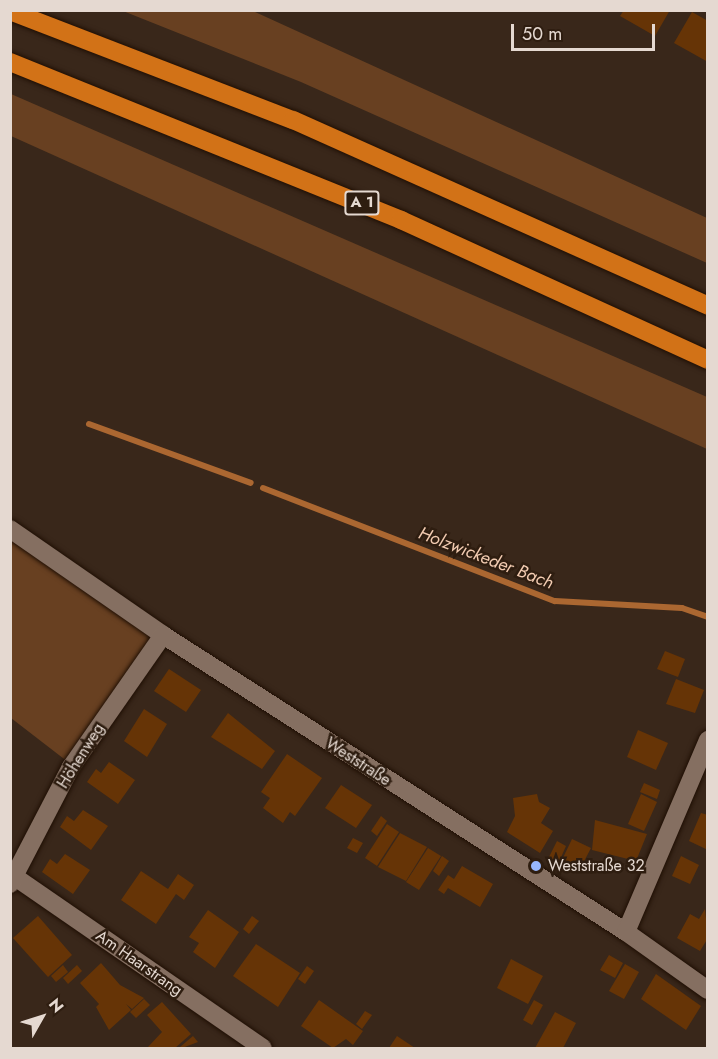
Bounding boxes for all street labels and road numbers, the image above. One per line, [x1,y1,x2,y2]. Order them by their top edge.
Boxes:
road number: A 1 [344,191,380,215]
street label: Höhenweg [53,720,109,792]
street label: Weststraße [322,734,394,790]
street label: Am Haarstrang [92,926,186,1000]

